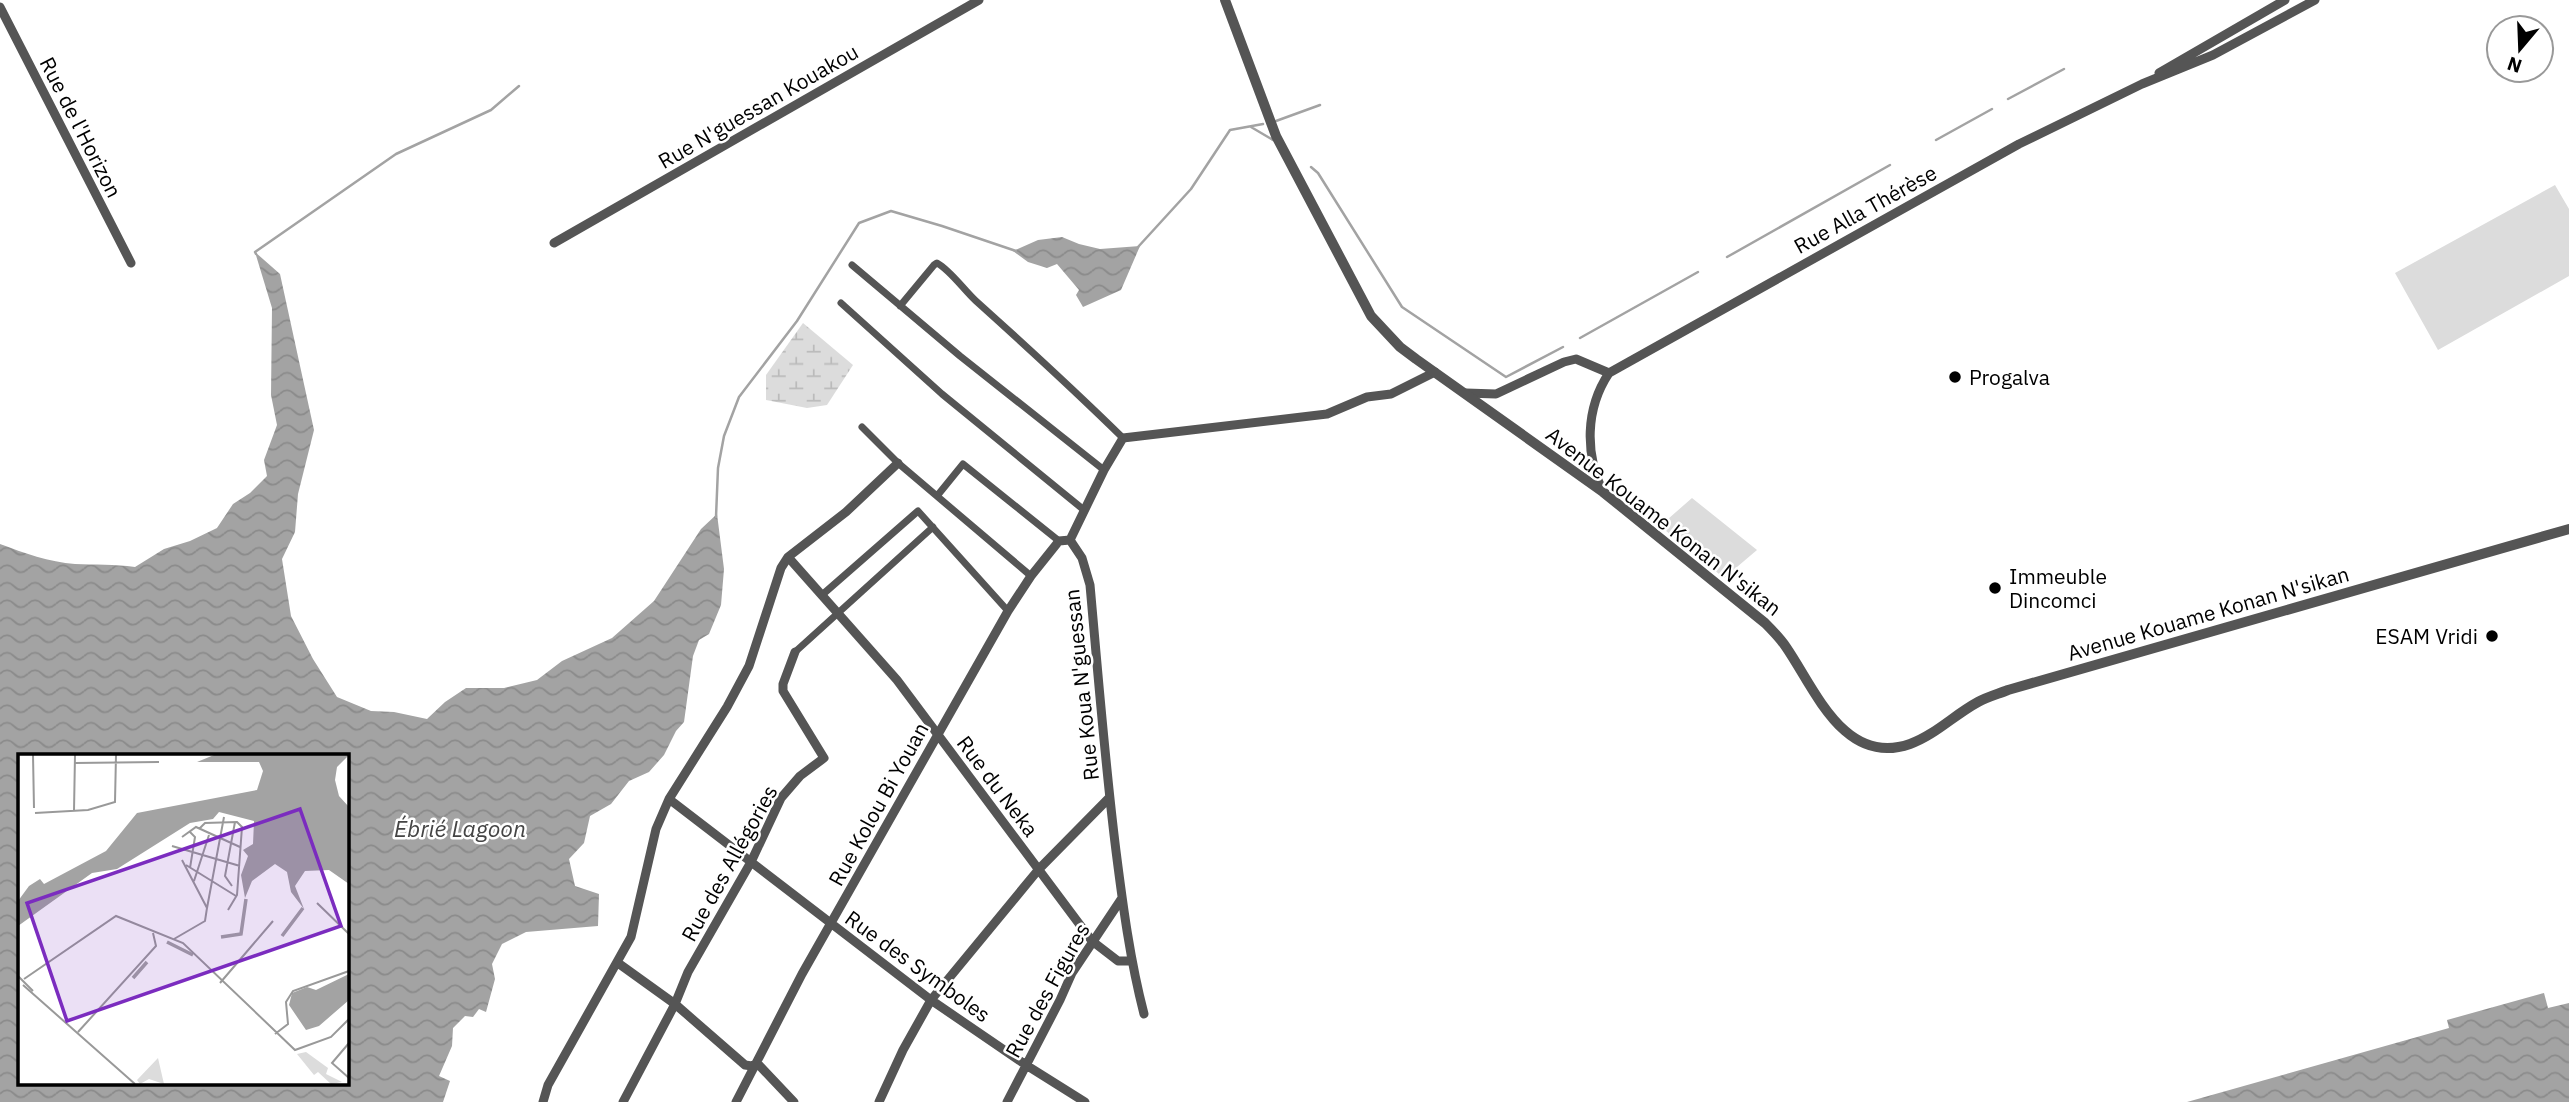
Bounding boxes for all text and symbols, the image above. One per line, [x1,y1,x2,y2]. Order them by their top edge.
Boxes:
north arrow [2485,14,2555,84]
street label: Rue N'guessan Kouakou [653,37,863,175]
text: N [2504,51,2525,79]
street label: Rue de l'Horizon [34,52,128,202]
street label: Rue Alla Thérèse [1789,158,1941,260]
place label: Progalva [1969,363,2050,391]
marker: Progalva [1947,369,1963,385]
street label: Avenue Kouame Konan N'sikan [1540,420,1788,622]
street label: Avenue Kouame Konan N'sikan [2064,559,2352,667]
place label: Immeuble Dincomci [2009,562,2107,614]
marker: Immeuble Dincomci [1987,580,2003,596]
street label: Rue Koua N'guessan [1057,588,1105,782]
place label: ESAM Vridi [2375,622,2478,650]
marker: ESAM Vridi [2484,628,2500,644]
street label: Rue Kolou Bi Youan [821,717,935,891]
street label: Rue du Neka [951,730,1045,842]
inset map [18,754,348,1084]
street label: Rue des Allégories [674,780,784,946]
water label: Ébrié Lagoon [394,813,526,843]
street label: Rue des Symboles [840,904,996,1028]
street label: Rue des Figures [998,918,1096,1062]

